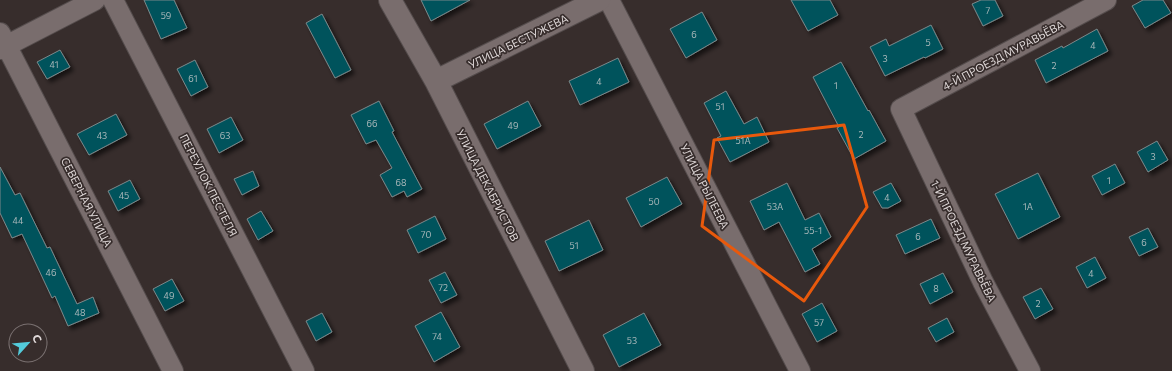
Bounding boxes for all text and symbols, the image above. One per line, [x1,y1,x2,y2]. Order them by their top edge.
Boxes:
house number: 7 [986,5,991,16]
house number: 59 [161,10,171,21]
street label: УЛИЦА БЕСТУЖЕВА [466,11,570,71]
street label: 4-Й ПРОЕЗД МУРАВЬЁВА [940,16,1066,93]
house number: 6 [691,29,697,40]
house number: 5 [925,37,931,48]
house number: 4 [1090,40,1096,51]
house number: 3 [882,53,888,64]
house number: 41 [50,59,58,70]
house number: 2 [1052,60,1057,71]
house number: 61 [188,73,198,84]
house number: 4 [596,76,602,87]
house number: 1 [834,80,838,91]
house number: 51 [715,101,725,112]
house number: 66 [367,118,377,129]
house number: 49 [508,120,518,131]
street label: УЛИЦА ДЕКАБРИСТОВ [454,127,522,243]
house number: 2 [859,129,864,140]
house number: 43 [97,130,107,141]
house number: 63 [220,130,230,141]
street label: ПЕРЕУЛОК ПЕСТЕЛЯ [178,132,240,238]
house number: 51А [735,135,751,146]
street label: УЛИЦА РЫЛЕЕВА [678,141,732,231]
house number: 3 [1150,151,1156,162]
street label: СЕВЕРНАЯ УЛИЦА [59,155,115,249]
house number: 1 [1107,175,1111,186]
house number: 68 [396,177,406,188]
street label: 1-Й ПРОЕЗД МУРАВЬЁВА [929,178,1000,304]
house number: 45 [119,190,129,201]
house number: 4 [884,192,890,203]
house number: 50 [648,196,660,207]
house number: 53А [767,201,783,212]
house number: 1А [1023,201,1033,212]
house number: 44 [13,215,24,226]
house number: 55-1 [804,225,822,236]
house number: 70 [421,229,431,240]
house number: 6 [915,231,921,242]
house number: 6 [1141,237,1147,248]
house number: 51 [569,240,579,251]
house number: 46 [46,267,56,278]
house number: 4 [1088,268,1094,279]
house number: 72 [438,282,448,293]
house number: 8 [933,283,939,294]
house number: 49 [164,290,174,301]
house number: 2 [1036,298,1041,309]
house number: 48 [75,307,85,318]
house number: 57 [814,317,824,328]
north arrow [8,323,48,363]
house number: 74 [432,331,442,342]
text: С [30,332,45,345]
house number: 53 [627,335,637,346]

